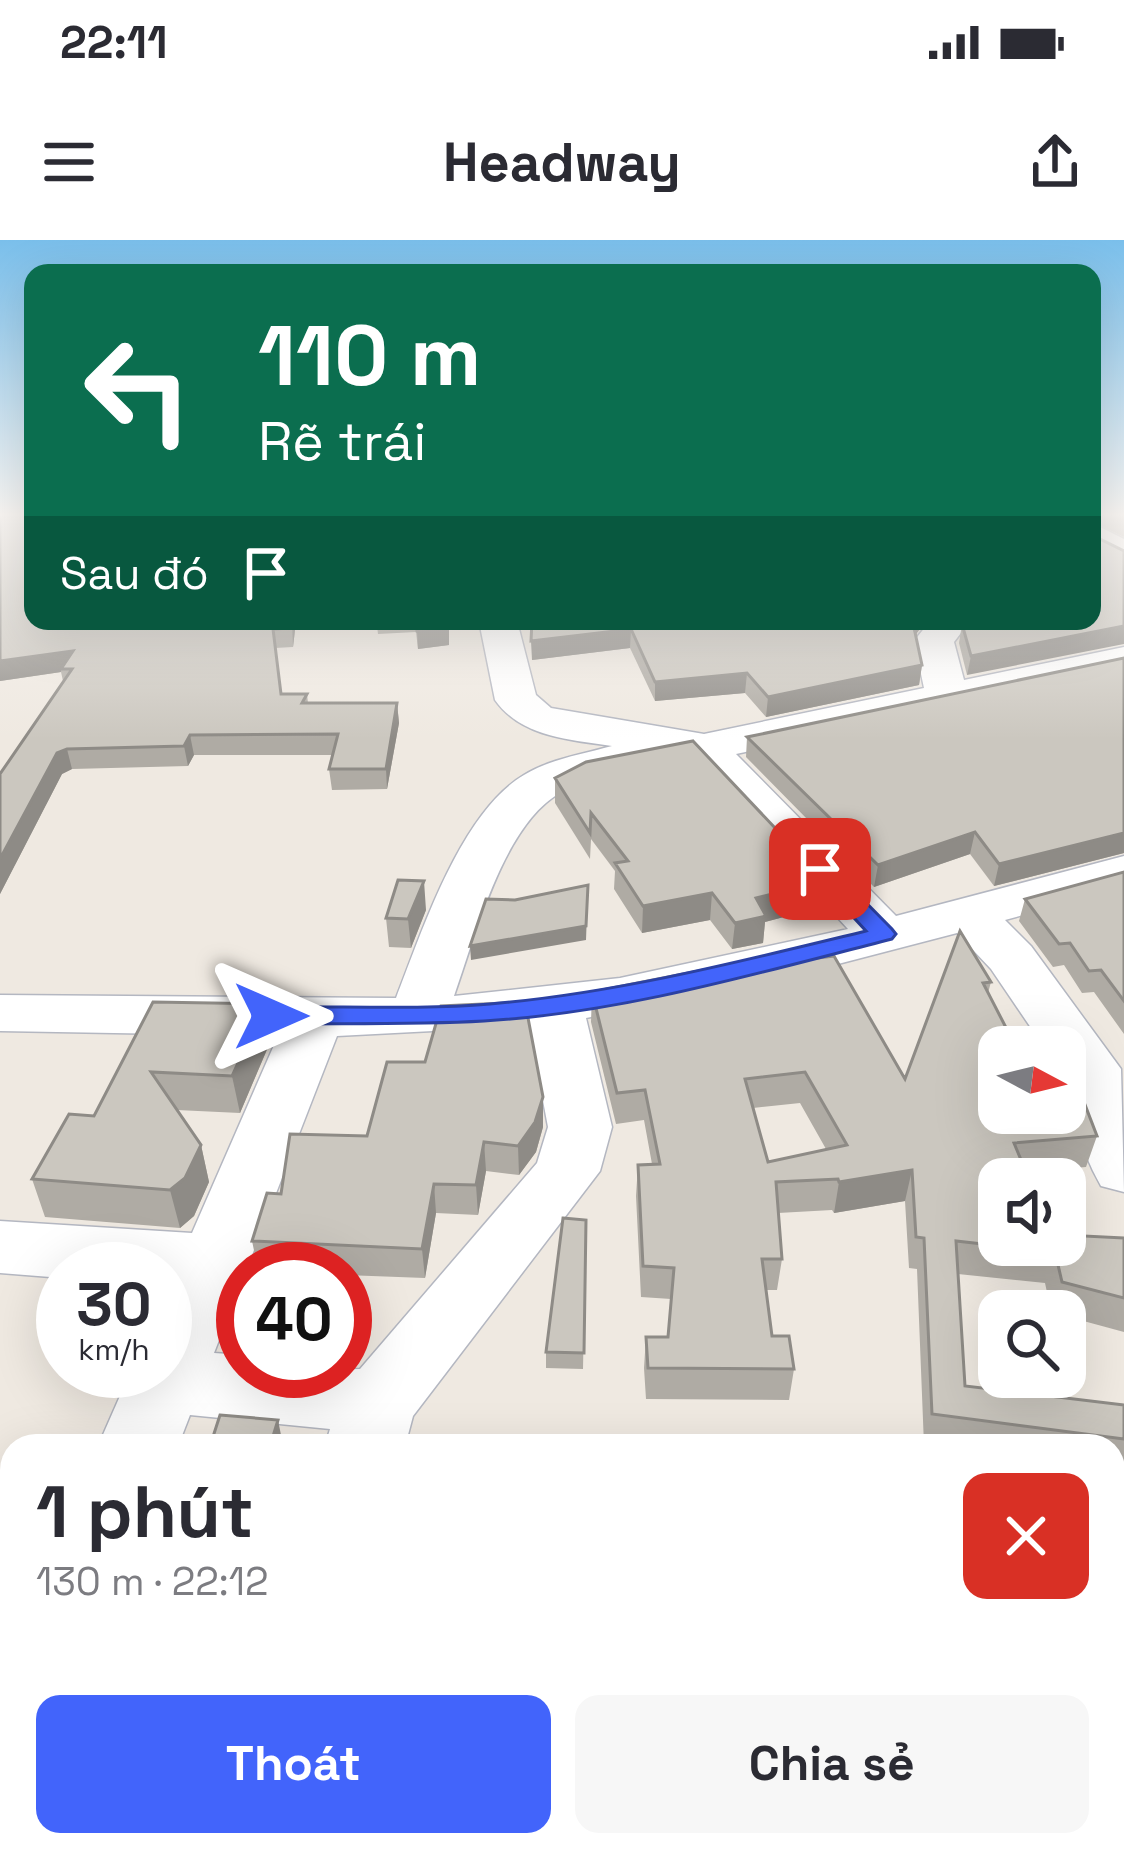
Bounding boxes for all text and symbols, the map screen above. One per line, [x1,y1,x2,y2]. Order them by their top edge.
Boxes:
text: 22:11 [60,14,168,71]
text: Headway [443,128,681,197]
icon: menu [36,129,102,195]
icon: share [1022,129,1088,195]
text: 110 m [258,302,481,410]
icon: left [60,312,216,468]
text: Rẽ trái [258,407,426,476]
icon: arrive [233,540,299,606]
text: Sau đó [60,545,209,602]
pin [769,818,871,920]
icon: arrive [787,836,853,902]
position arrow [208,953,334,1079]
north arrow [978,1026,1086,1134]
map controls [978,1026,1086,1398]
button: sound [978,1158,1086,1266]
speed limit sign: 40 [216,1242,372,1398]
text: 30 [76,1266,152,1343]
button: search [978,1290,1086,1398]
text: km/h [78,1330,150,1369]
text: 1 phút [36,1466,254,1558]
button: close [963,1473,1089,1599]
text: 130 m · 22:12 [36,1557,268,1606]
button: Thoát [36,1695,551,1833]
button: Chia sẻ [575,1695,1089,1833]

